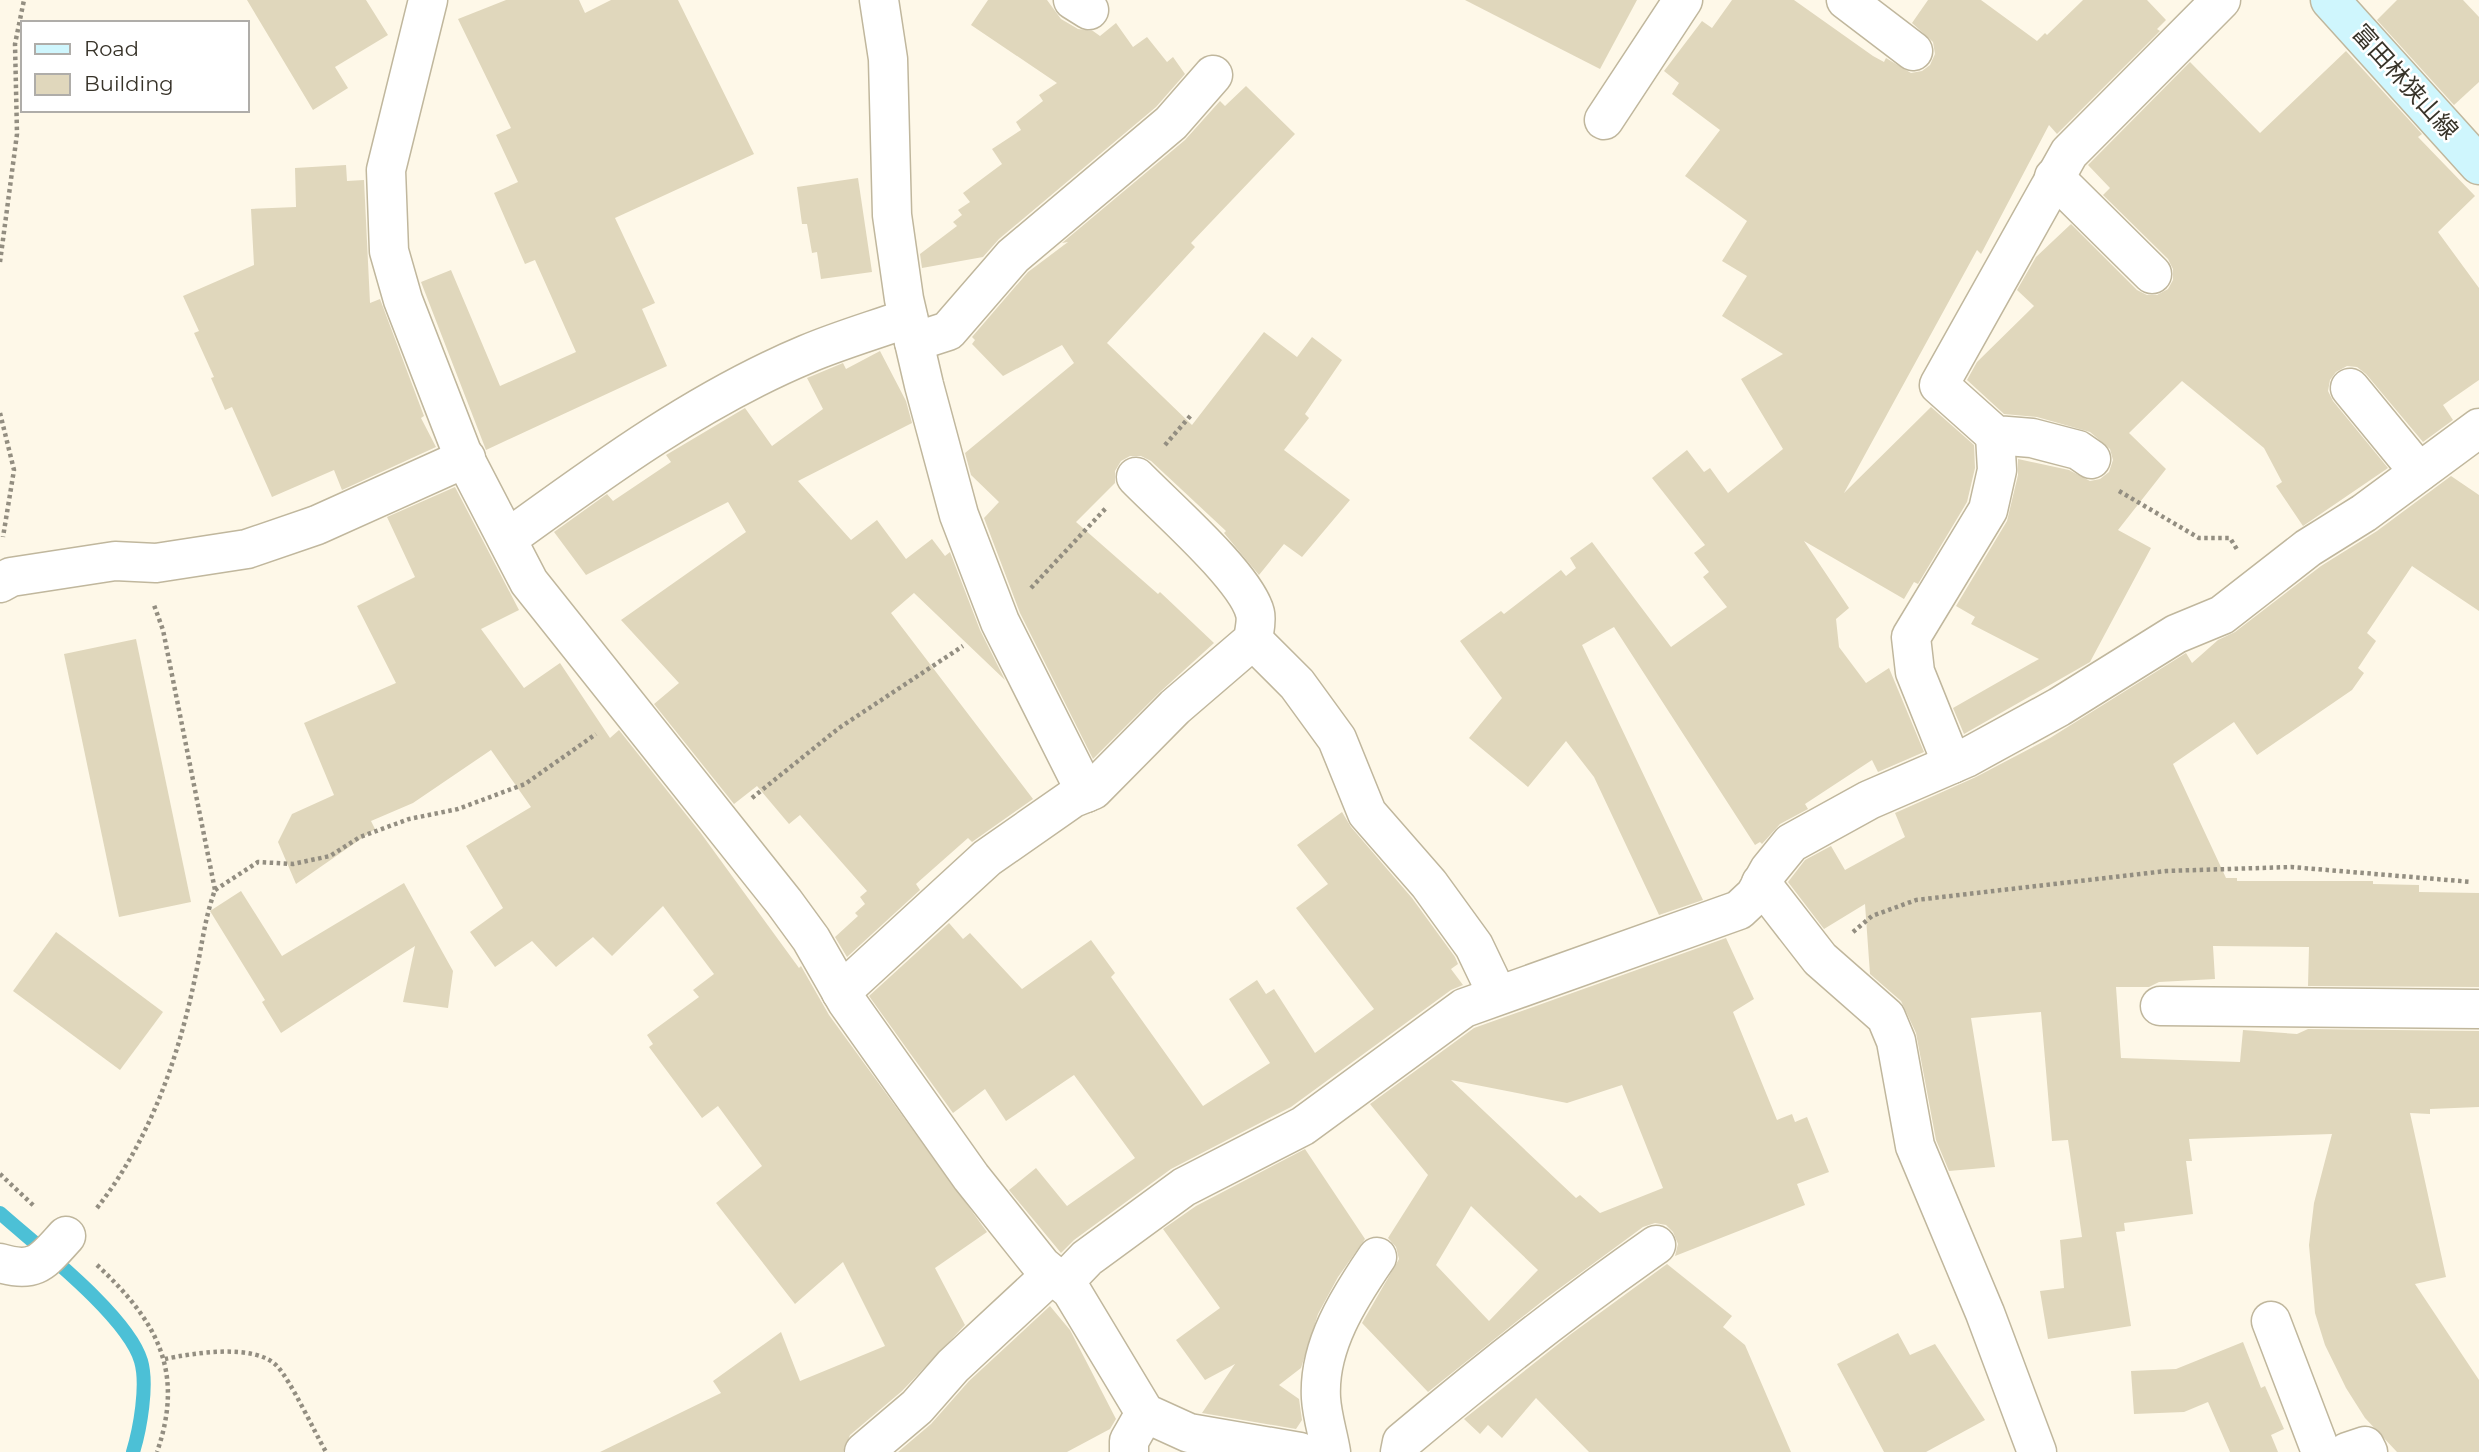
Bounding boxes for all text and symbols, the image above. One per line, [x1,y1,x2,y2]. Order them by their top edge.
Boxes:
street label: 富田林狭山線 [2346,18,2464,145]
legend [21,21,248,112]
text: Road [84,36,139,61]
text: Building [84,71,174,96]

